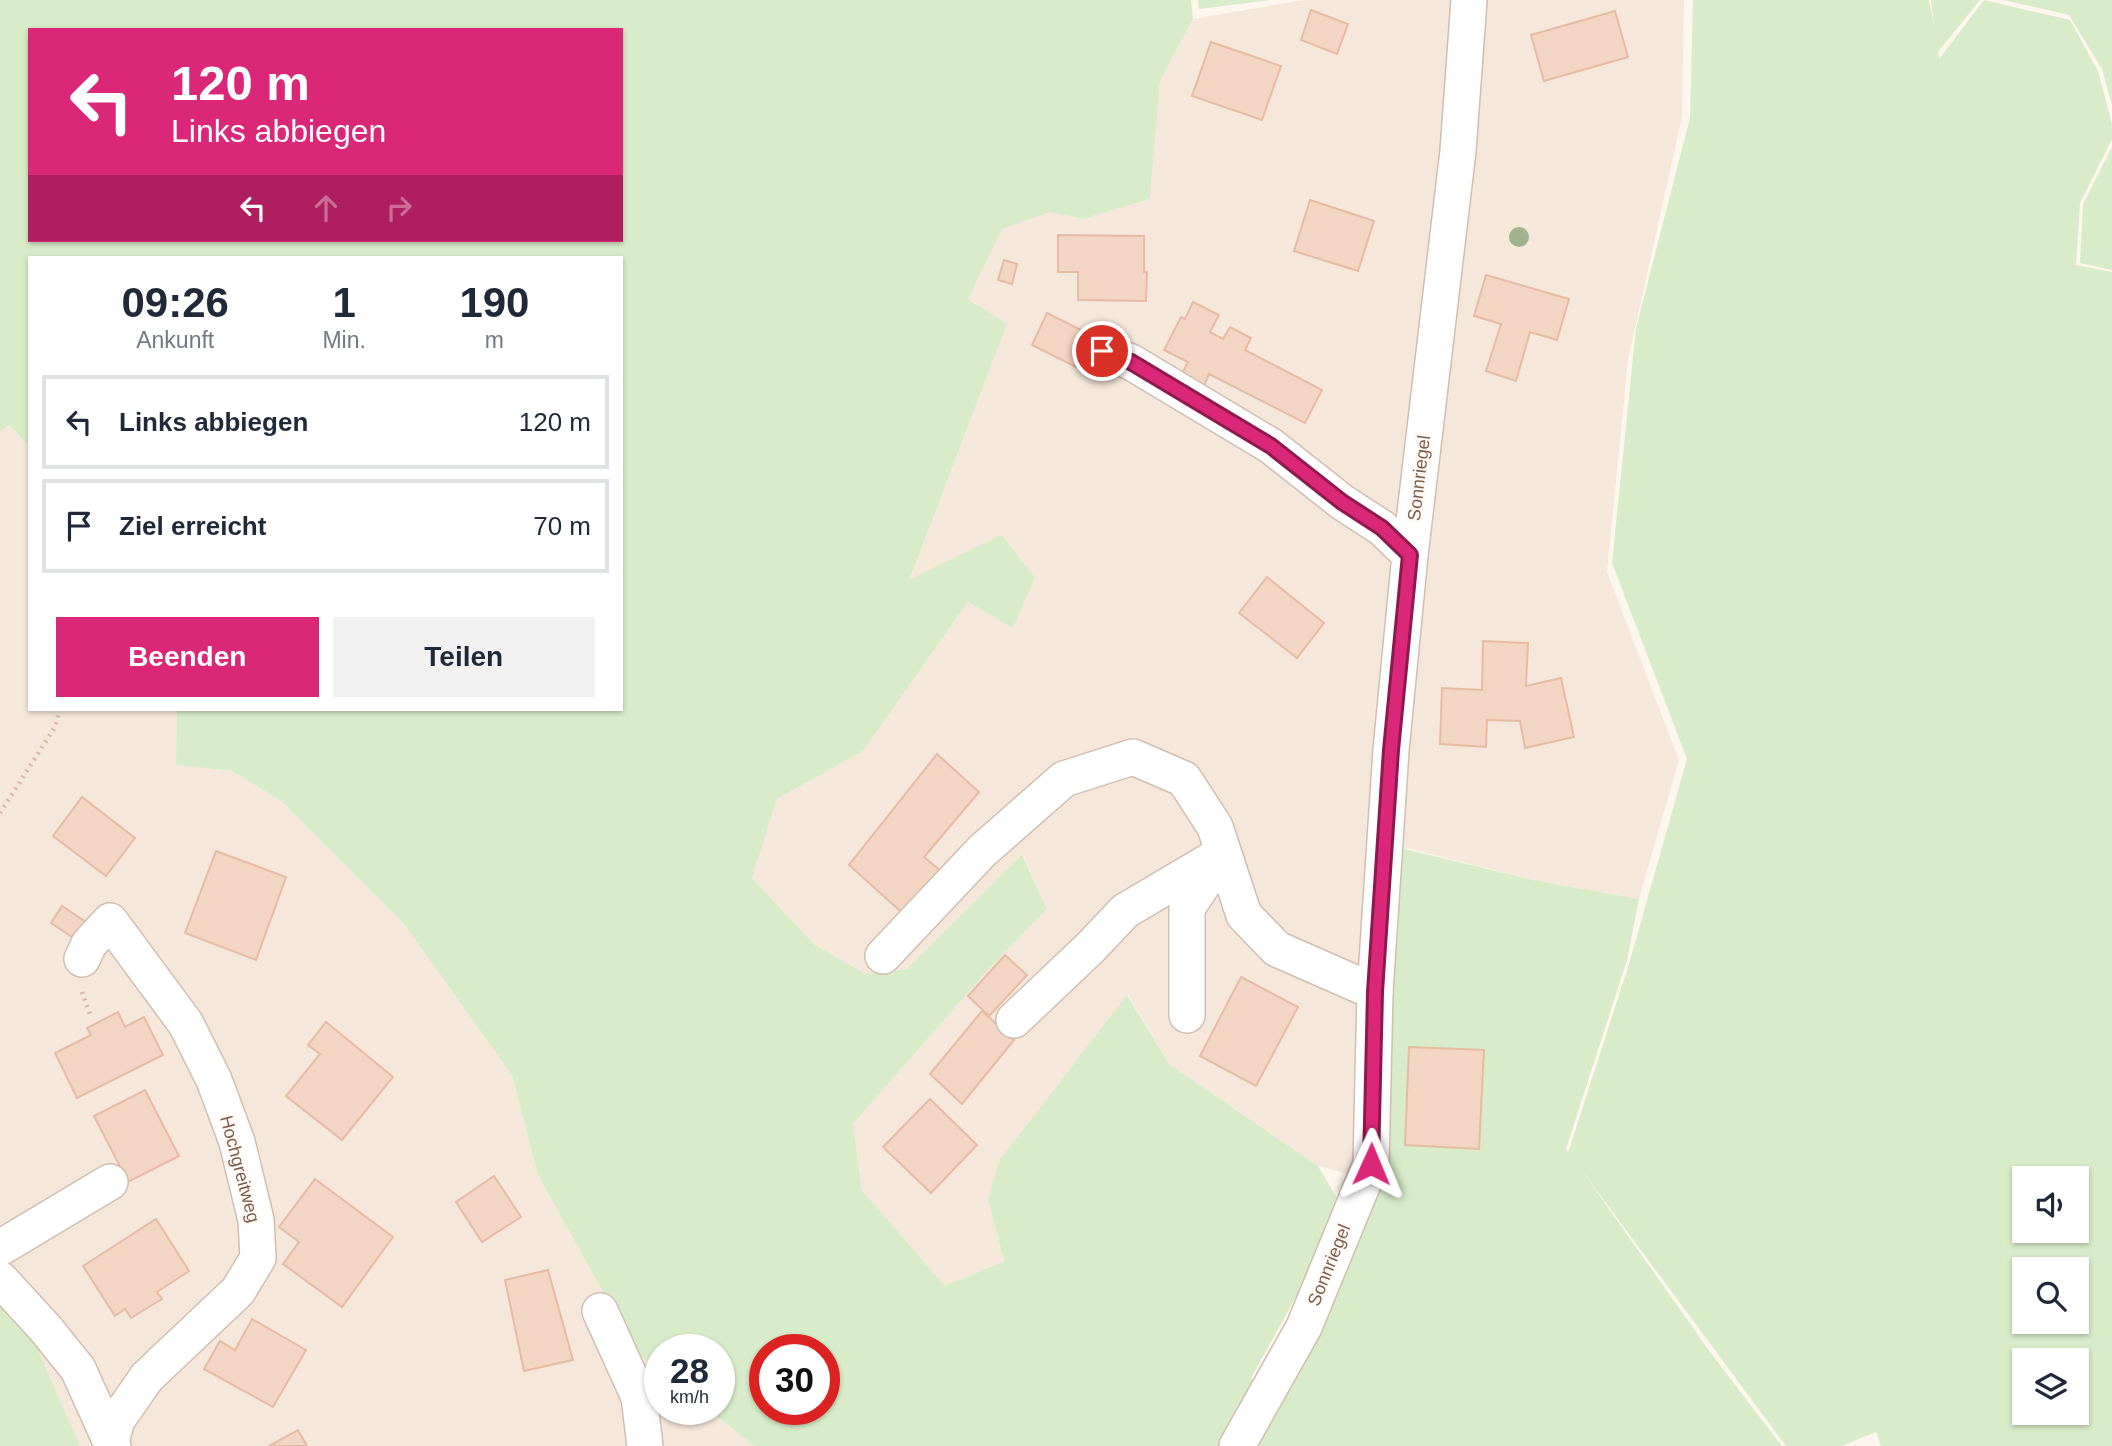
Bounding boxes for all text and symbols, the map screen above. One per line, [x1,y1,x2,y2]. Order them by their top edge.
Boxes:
icon: left [56,56,147,147]
text: 120 m [171,56,310,110]
text: Links abbiegen [171,113,386,149]
icon: left [234,189,272,227]
icon: ahead [307,189,345,227]
icon: right [380,189,418,227]
text: 09:26 [122,279,229,326]
text: 1 [332,279,356,326]
text: 190 [459,279,529,326]
pin [1072,321,1132,381]
text: Ankunft [136,327,214,353]
text: Min. [322,327,366,353]
text: m [485,327,504,353]
icon: arrive [1083,332,1121,370]
icon: left [60,403,98,441]
text: Links abbiegen [119,407,308,437]
text: 120 m [519,407,591,437]
street label: Sonnriegel [1404,434,1434,522]
icon: arrive [60,507,98,545]
text: Ziel erreicht [119,511,266,541]
text: 70 m [533,511,591,541]
button: Beenden [56,617,319,697]
button: Teilen [333,617,595,697]
street label: Hochgreitweg [216,1113,264,1225]
position arrow [1334,1127,1408,1201]
map controls [2012,1166,2089,1425]
button: sound [2012,1166,2089,1243]
street label: Sonnriegel [1304,1221,1354,1309]
button: search [2012,1257,2089,1334]
speed limit sign: 30 [749,1334,840,1425]
button: layers [2012,1348,2089,1425]
text: 28 [670,1351,709,1390]
text: km/h [670,1387,709,1407]

